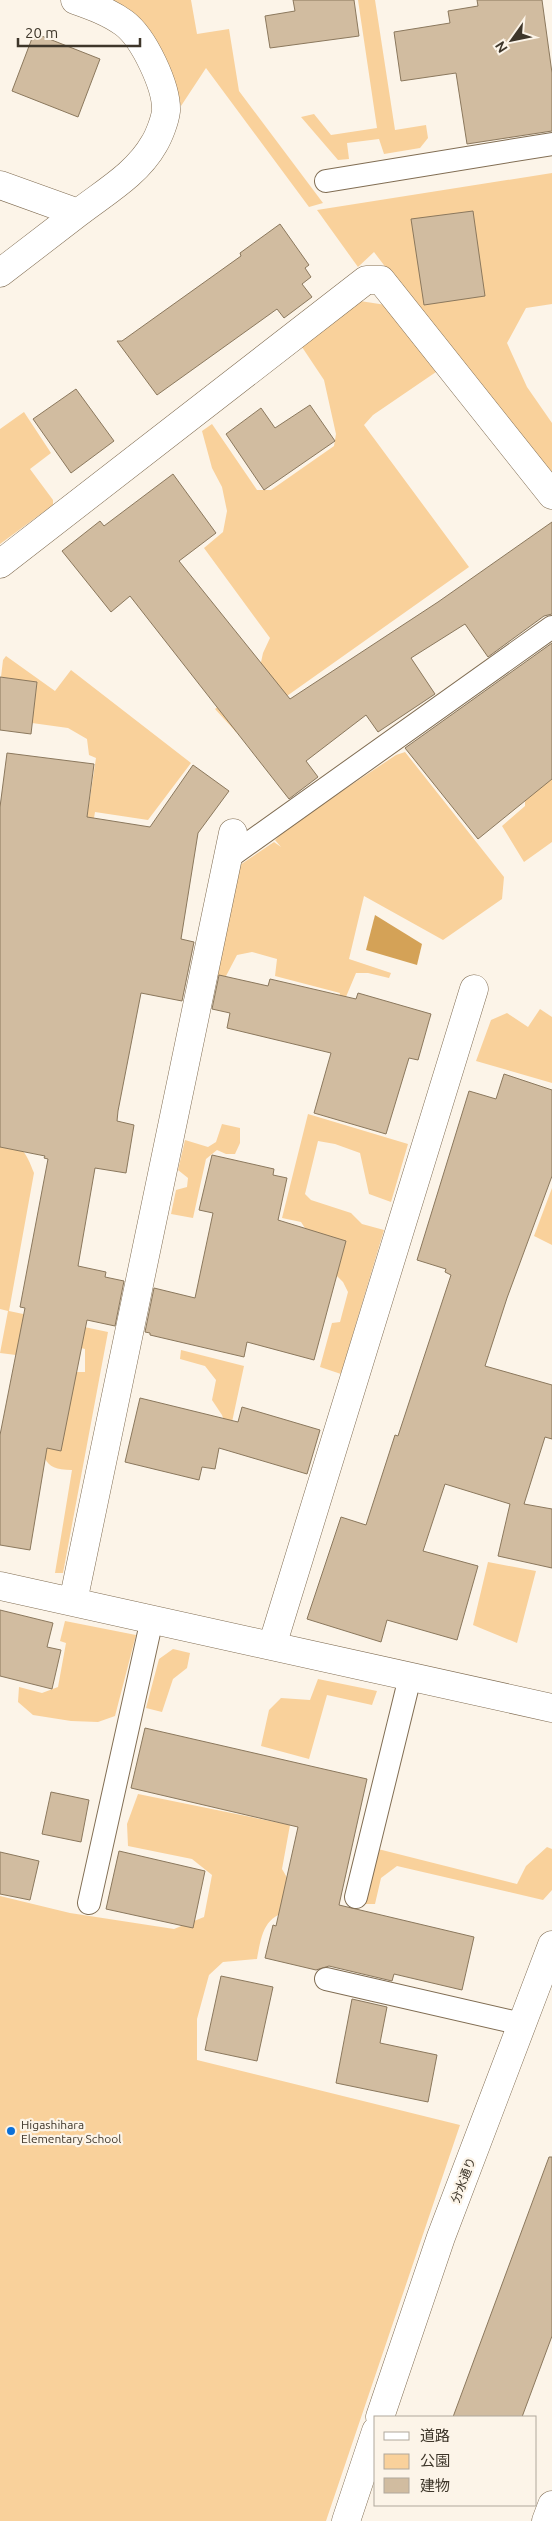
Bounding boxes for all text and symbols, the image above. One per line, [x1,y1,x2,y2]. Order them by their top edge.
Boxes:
scale bar [18,15,140,47]
north arrow [487,15,537,65]
text: 20 m [25,24,58,41]
text: N [492,38,511,56]
place label: Higashihara Elementary School [21,2118,121,2145]
marker: Higashihara Elementary School [5,2125,17,2137]
street label: 分水通り [448,2155,478,2205]
legend [374,2416,537,2506]
text: 道路 [420,2427,450,2444]
text: 公園 [420,2452,450,2469]
text: 建物 [420,2477,450,2494]

